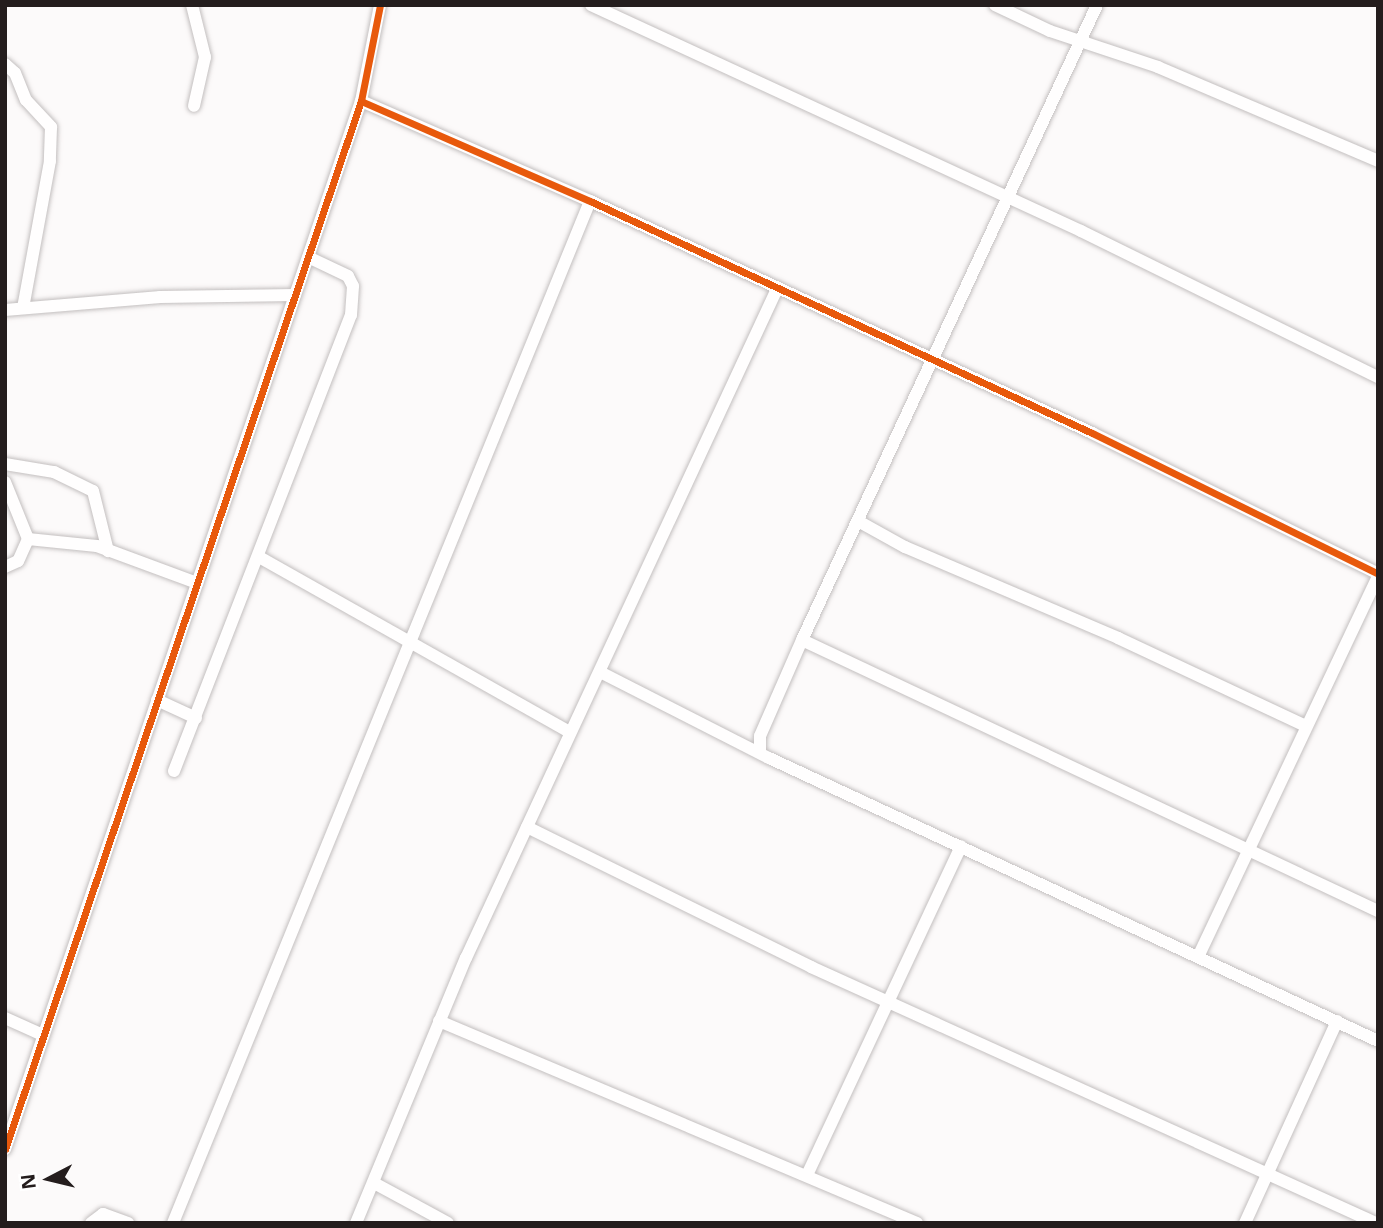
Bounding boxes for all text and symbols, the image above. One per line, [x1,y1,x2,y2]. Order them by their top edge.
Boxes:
north arrow [14,1144,84,1214]
text: N [14,1172,42,1191]

